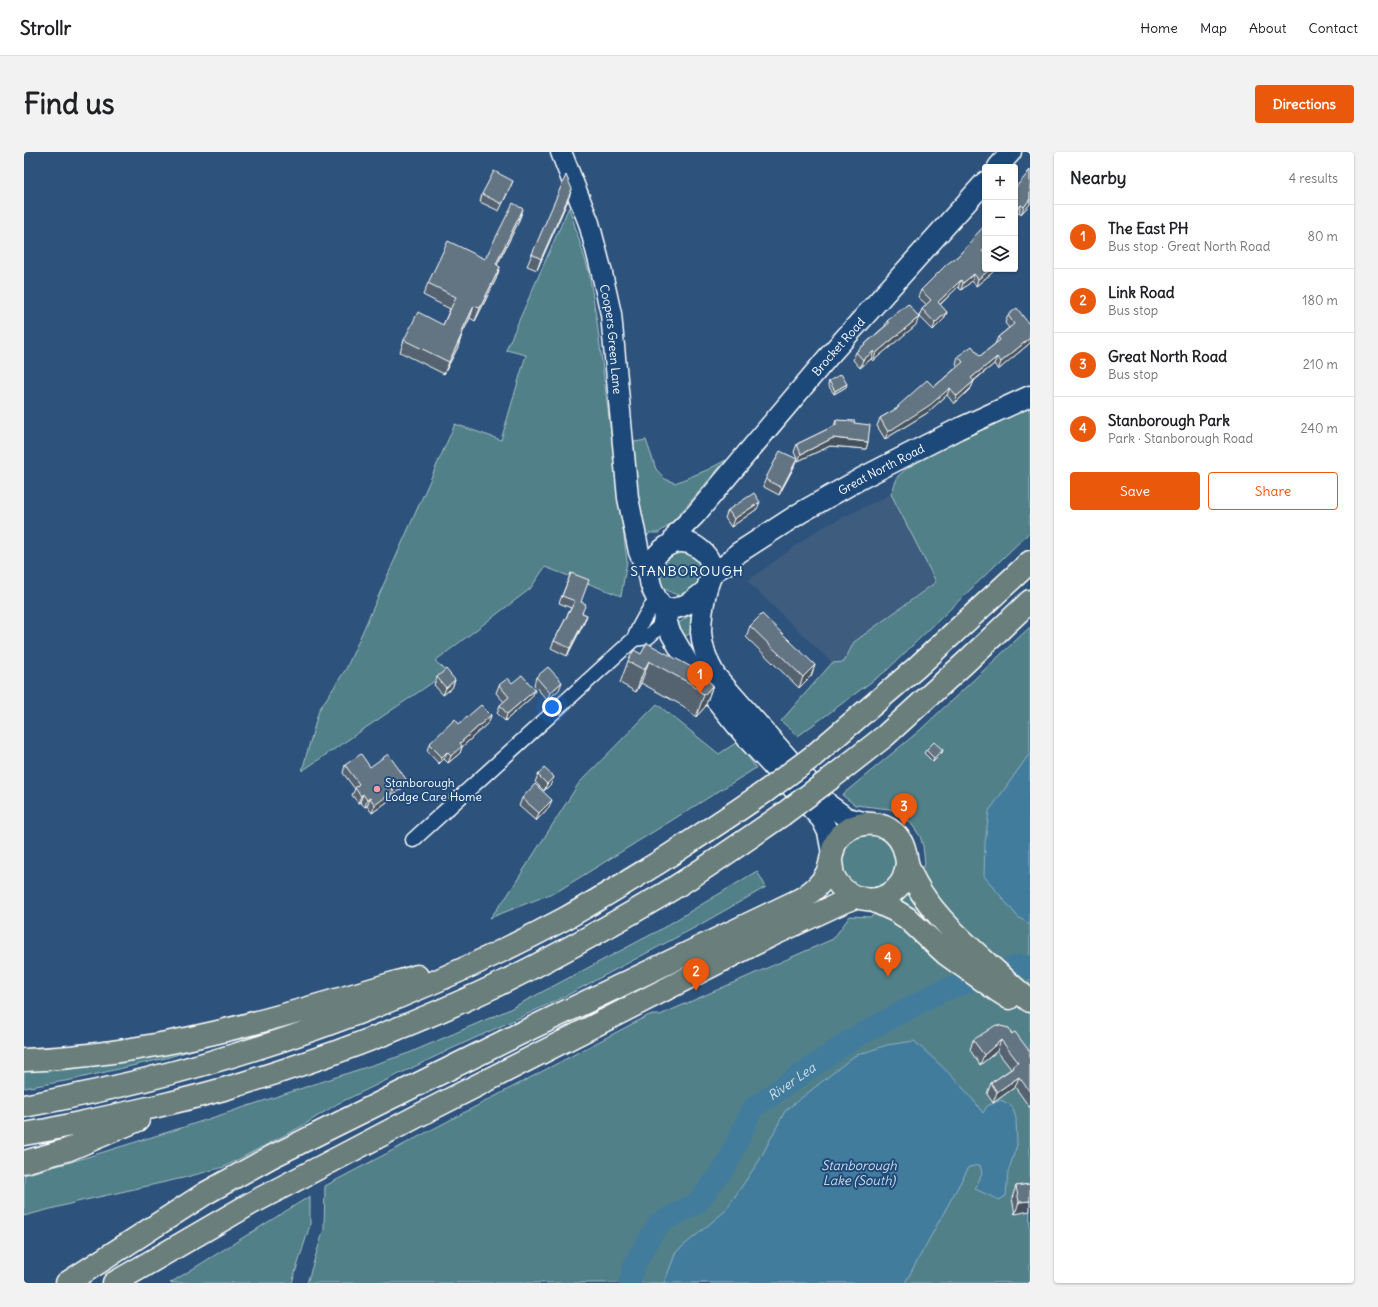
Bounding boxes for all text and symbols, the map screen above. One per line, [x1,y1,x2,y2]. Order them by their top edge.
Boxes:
text: Strollr [20,16,71,40]
text: Home [1140,19,1178,37]
text: Map [1200,19,1227,37]
text: About [1249,19,1287,37]
text: Contact [1309,19,1358,37]
button: Directions [1255,85,1354,123]
text: Find us [24,86,115,122]
map controls [982,164,1018,272]
button: + [982,164,1018,200]
text: Nearby [1070,167,1126,189]
text: 4 results [1289,170,1338,187]
button: − [982,200,1018,236]
text: The East PH [1108,219,1189,238]
text: 1 [1080,228,1086,245]
text: 80 m [1307,228,1338,245]
button: layers [982,236,1018,272]
text: Bus stop · Great North Road [1108,238,1270,255]
street label: Coopers Green Lane [597,283,626,395]
text: Link Road [1108,283,1175,302]
text: 2 [1079,292,1087,309]
text: 180 m [1302,292,1338,309]
text: Bus stop [1108,302,1158,319]
street label: Brocket Road [808,314,868,379]
text: Great North Road [1108,347,1227,366]
text: 3 [1079,356,1087,373]
text: 210 m [1303,356,1338,373]
text: Bus stop [1108,366,1158,383]
text: Stanborough Park [1108,411,1230,430]
text: 4 [1079,420,1087,437]
text: 240 m [1301,420,1338,437]
text: Park · Stanborough Road [1108,430,1253,447]
street label: Great North Road [835,440,927,498]
button: Save [1070,472,1200,510]
button: Share [1208,472,1338,510]
district label: STANBOROUGH [630,562,744,580]
pin: 1 [687,661,713,694]
your location [542,697,562,717]
place label: Stanborough Lodge Care Home [385,775,482,804]
marker: Stanborough Lodge Care Home [372,784,382,794]
pin: 3 [891,793,917,826]
pin: 4 [875,944,901,977]
pin: 2 [683,958,709,991]
water label: River Lea [764,1059,819,1104]
water label: Stanborough Lake (South) [821,1157,897,1189]

